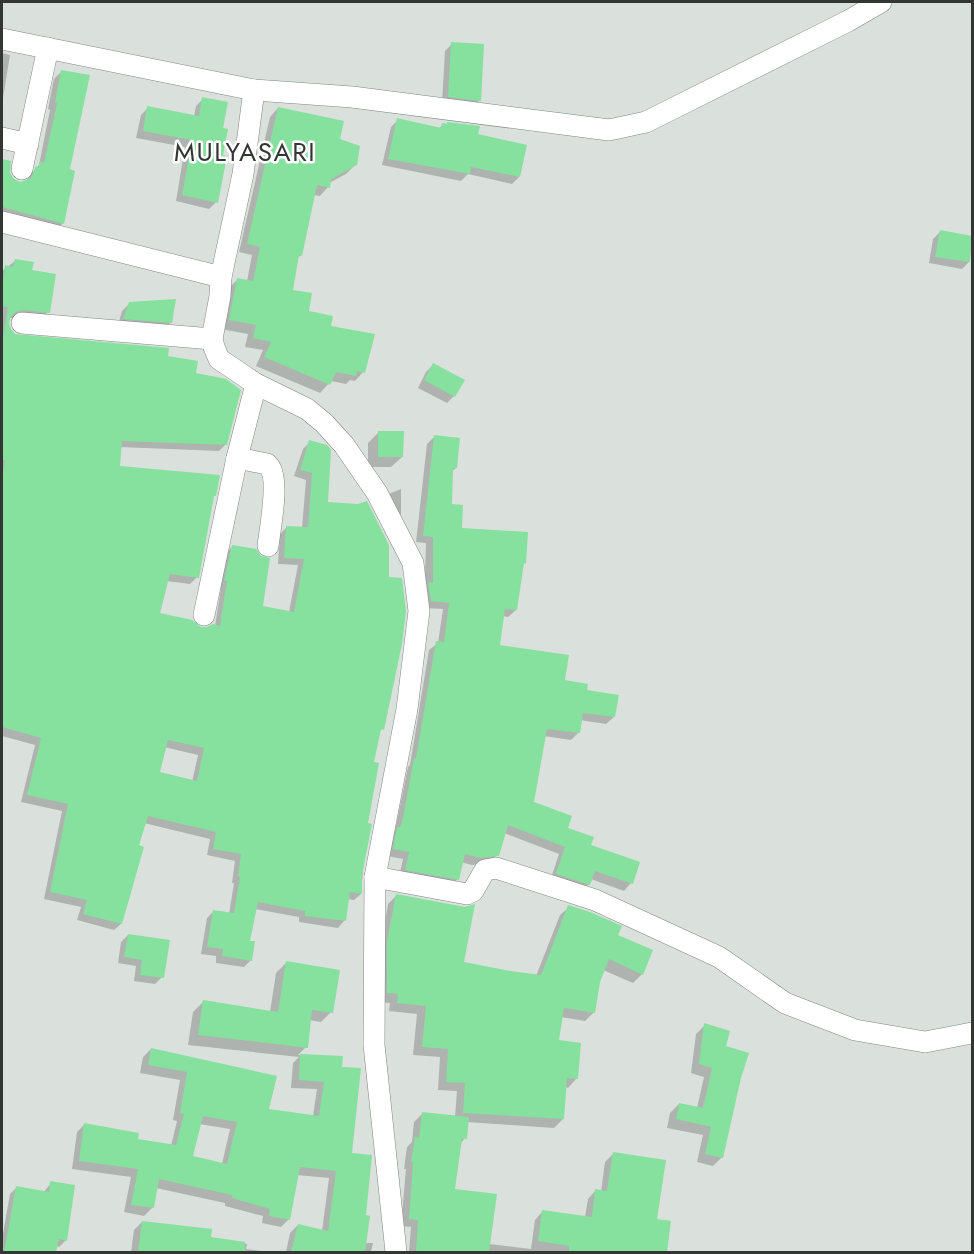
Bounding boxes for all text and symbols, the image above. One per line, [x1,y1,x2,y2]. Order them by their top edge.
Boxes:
district label: MULYASARI [174,133,316,171]

